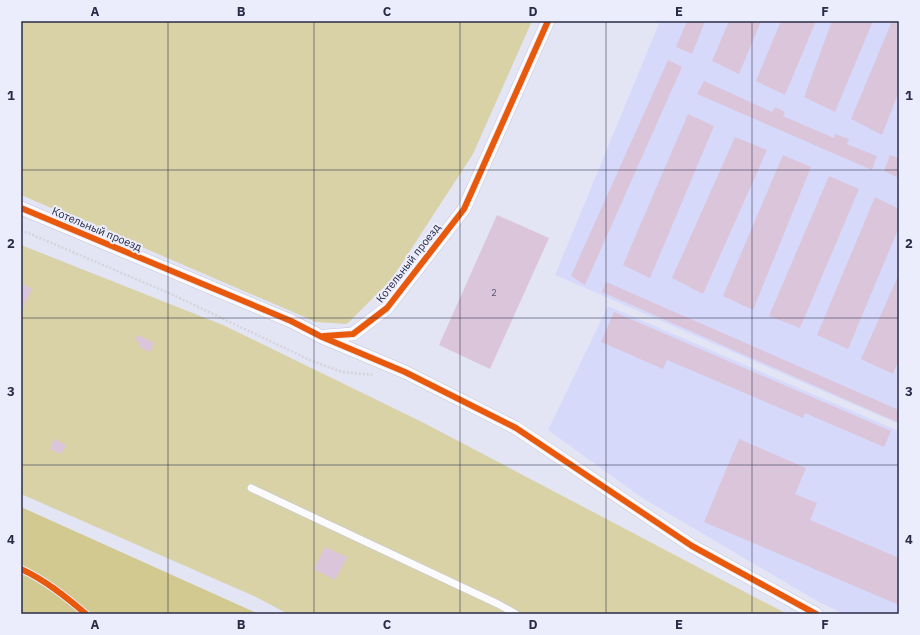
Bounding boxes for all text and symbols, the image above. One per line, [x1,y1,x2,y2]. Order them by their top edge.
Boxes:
text: A [91,3,100,20]
text: B [237,3,246,20]
text: C [383,3,392,20]
text: D [528,3,538,20]
text: E [675,3,683,20]
text: F [821,3,829,20]
text: 1 [7,87,15,104]
text: 1 [905,87,913,104]
street label: Котельный проезд [50,204,145,254]
street label: Котельный проезд [373,220,443,305]
text: 2 [7,235,15,252]
text: 2 [905,235,913,252]
house number: 2 [491,287,497,298]
text: 3 [7,383,15,400]
text: 3 [905,383,913,400]
text: 4 [7,531,15,548]
text: 4 [905,531,913,548]
text: A [91,616,100,633]
text: B [237,616,246,633]
text: C [383,616,392,633]
text: D [528,616,538,633]
text: E [675,616,683,633]
text: F [821,616,829,633]

